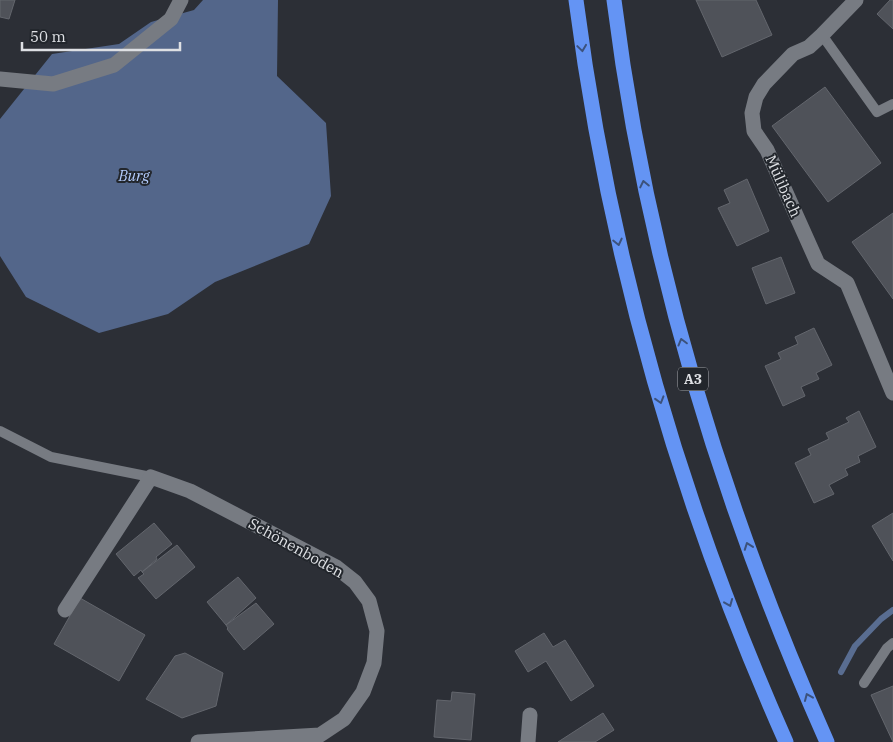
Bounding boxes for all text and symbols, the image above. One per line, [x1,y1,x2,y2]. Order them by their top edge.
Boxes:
scale bar [22,20,180,52]
text: 50 m [30,27,66,46]
one-way arrow [576,45,587,53]
street label: Mülibach [761,152,806,220]
park label: Burg [117,166,150,185]
one-way arrow [639,179,650,188]
one-way arrow [612,238,623,247]
one-way arrow [677,337,688,346]
road number: A3 [678,368,708,390]
one-way arrow [654,395,664,403]
street label: Schönenboden [245,514,348,582]
one-way arrow [744,542,754,551]
one-way arrow [722,598,733,607]
one-way arrow [804,693,814,702]

